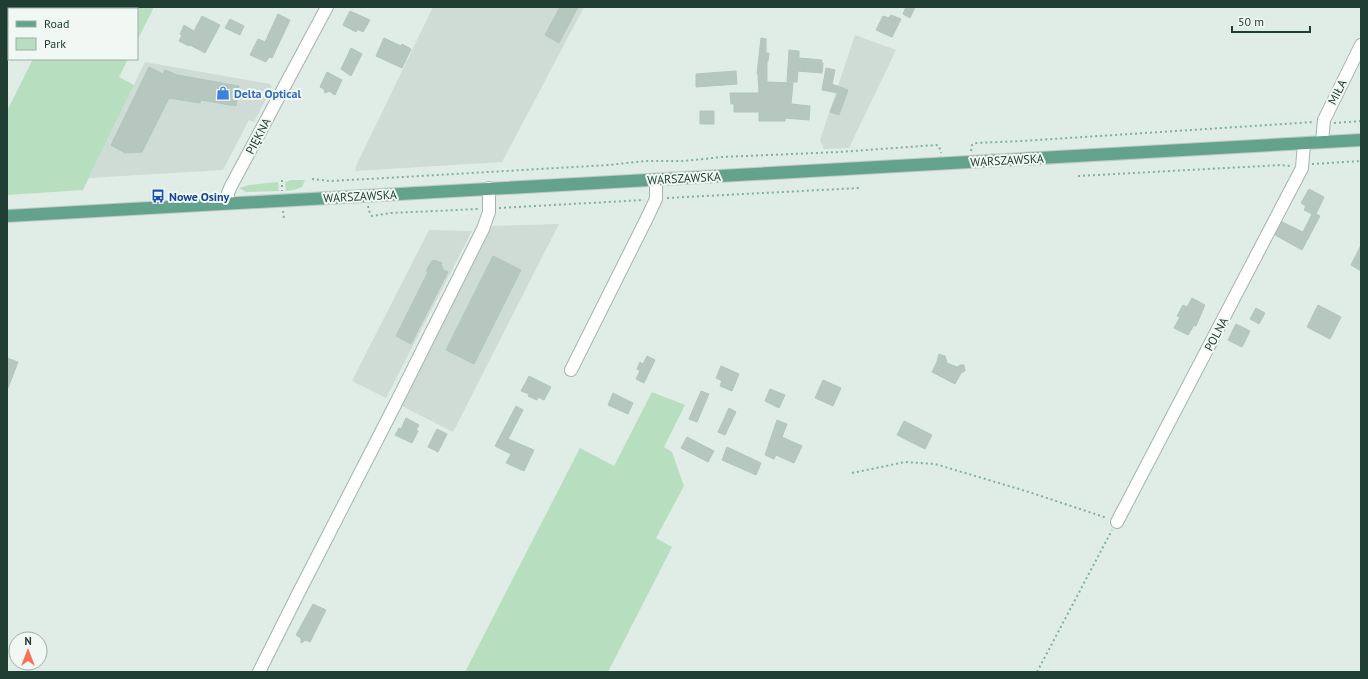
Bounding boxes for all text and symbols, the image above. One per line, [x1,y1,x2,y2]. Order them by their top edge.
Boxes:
legend [8,8,138,60]
scale bar [1232,8,1310,34]
text: 50 m [1238,14,1264,29]
text: Road [44,16,69,31]
text: Park [44,36,66,51]
street label: MIŁA [1324,77,1350,107]
shop icon: Delta Optical [215,85,231,101]
place label: Delta Optical [234,86,301,101]
street label: PIĘKNA [242,115,274,157]
street label: WARSZAWSKA [970,151,1044,169]
street label: WARSZAWSKA [647,169,721,187]
street label: WARSZAWSKA [323,187,397,205]
bus stop icon: Nowe Osiny [150,188,166,204]
place label: Nowe Osiny [169,189,230,204]
street label: POLNA [1201,315,1231,353]
north arrow [8,631,48,671]
text: N [24,634,32,648]

